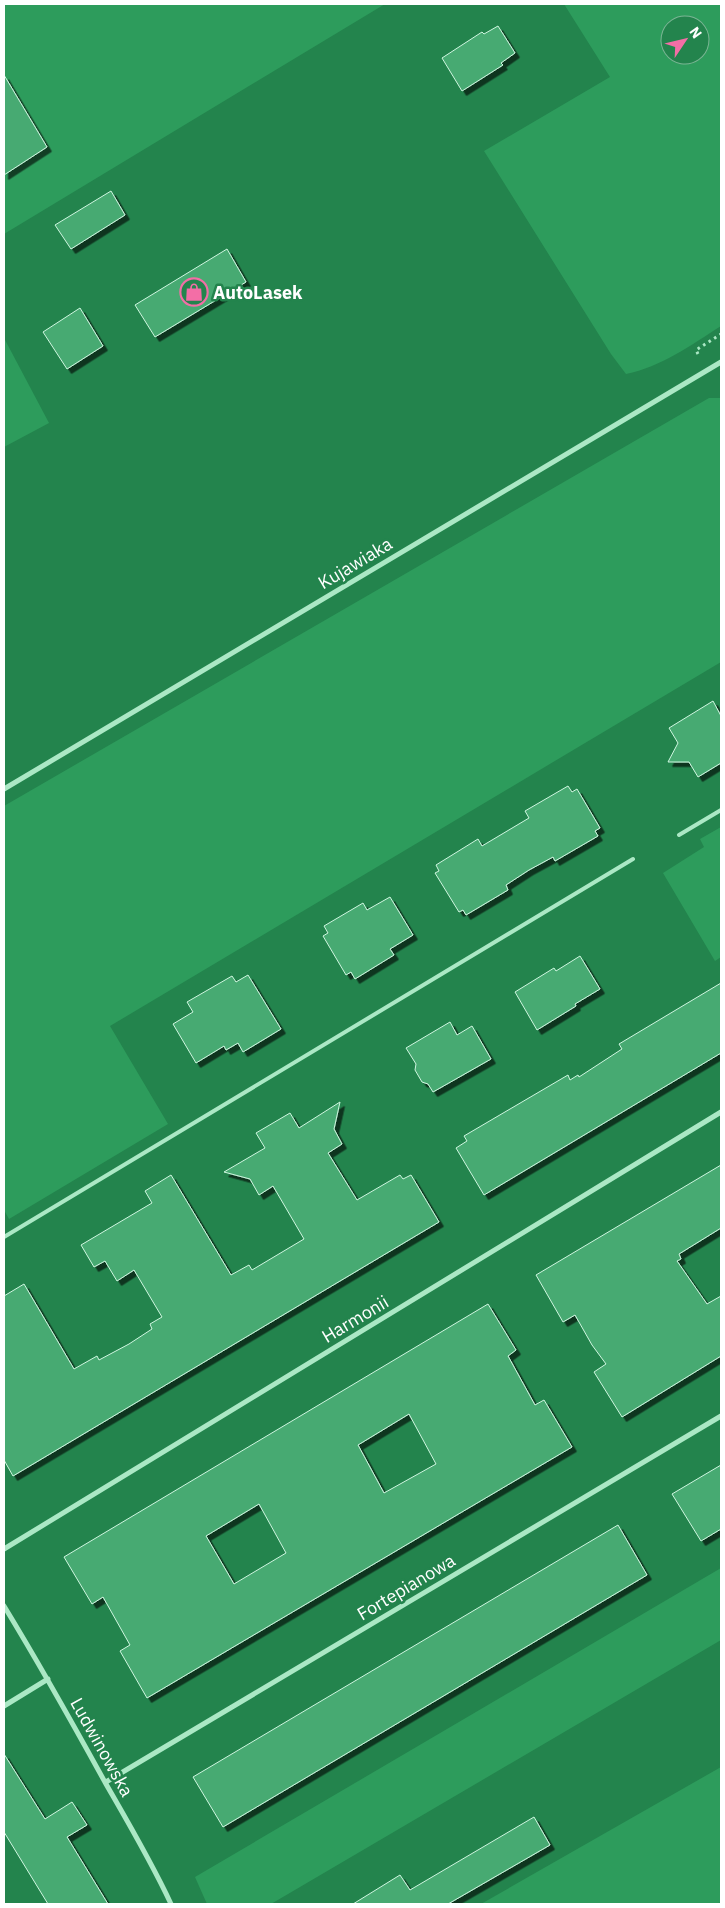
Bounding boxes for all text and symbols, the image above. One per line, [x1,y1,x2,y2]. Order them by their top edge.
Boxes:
north arrow [660,15,710,65]
text: N [685,23,706,42]
shop icon: AutoLasek [179,277,209,307]
place label: AutoLasek [213,281,303,304]
street label: Kujawiaka [314,532,397,594]
street label: Harmonii [317,1290,393,1348]
street label: Fortepianowa [353,1548,460,1625]
street label: Ludwinowska [65,1693,139,1801]

